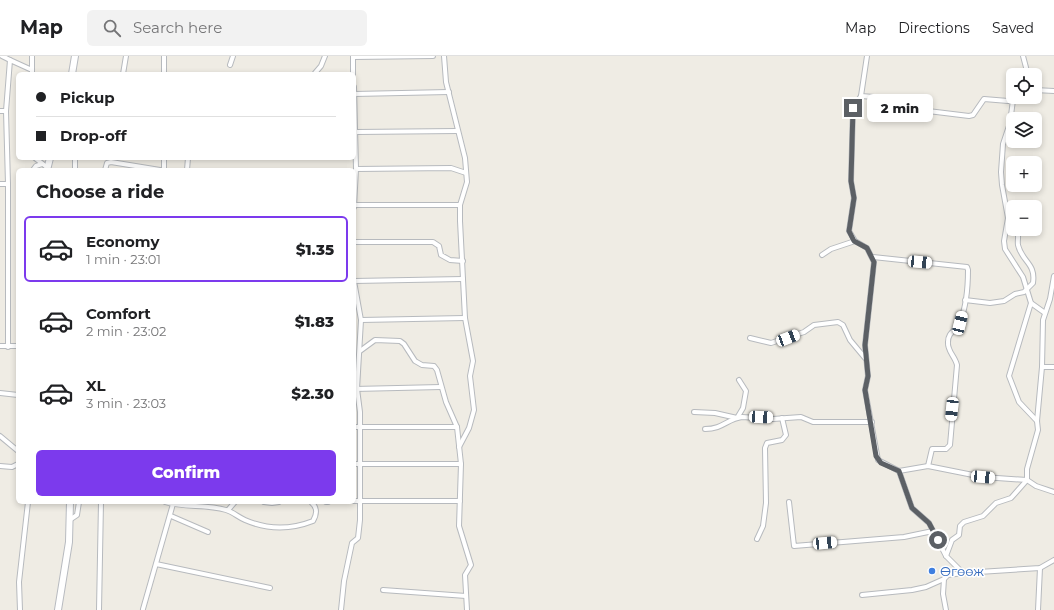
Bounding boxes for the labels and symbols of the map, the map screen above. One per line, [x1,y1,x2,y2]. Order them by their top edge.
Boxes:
callout: 2 min [867,94,933,122]
route end [844,99,862,117]
car [908,255,932,269]
car [951,310,969,336]
car [775,328,801,348]
car [945,396,959,422]
car [749,410,773,424]
car [971,470,995,484]
route start [929,531,947,549]
car [813,536,837,550]
place label: Өгөөж [940,563,984,579]
marker: Өгөөж [927,566,937,576]

